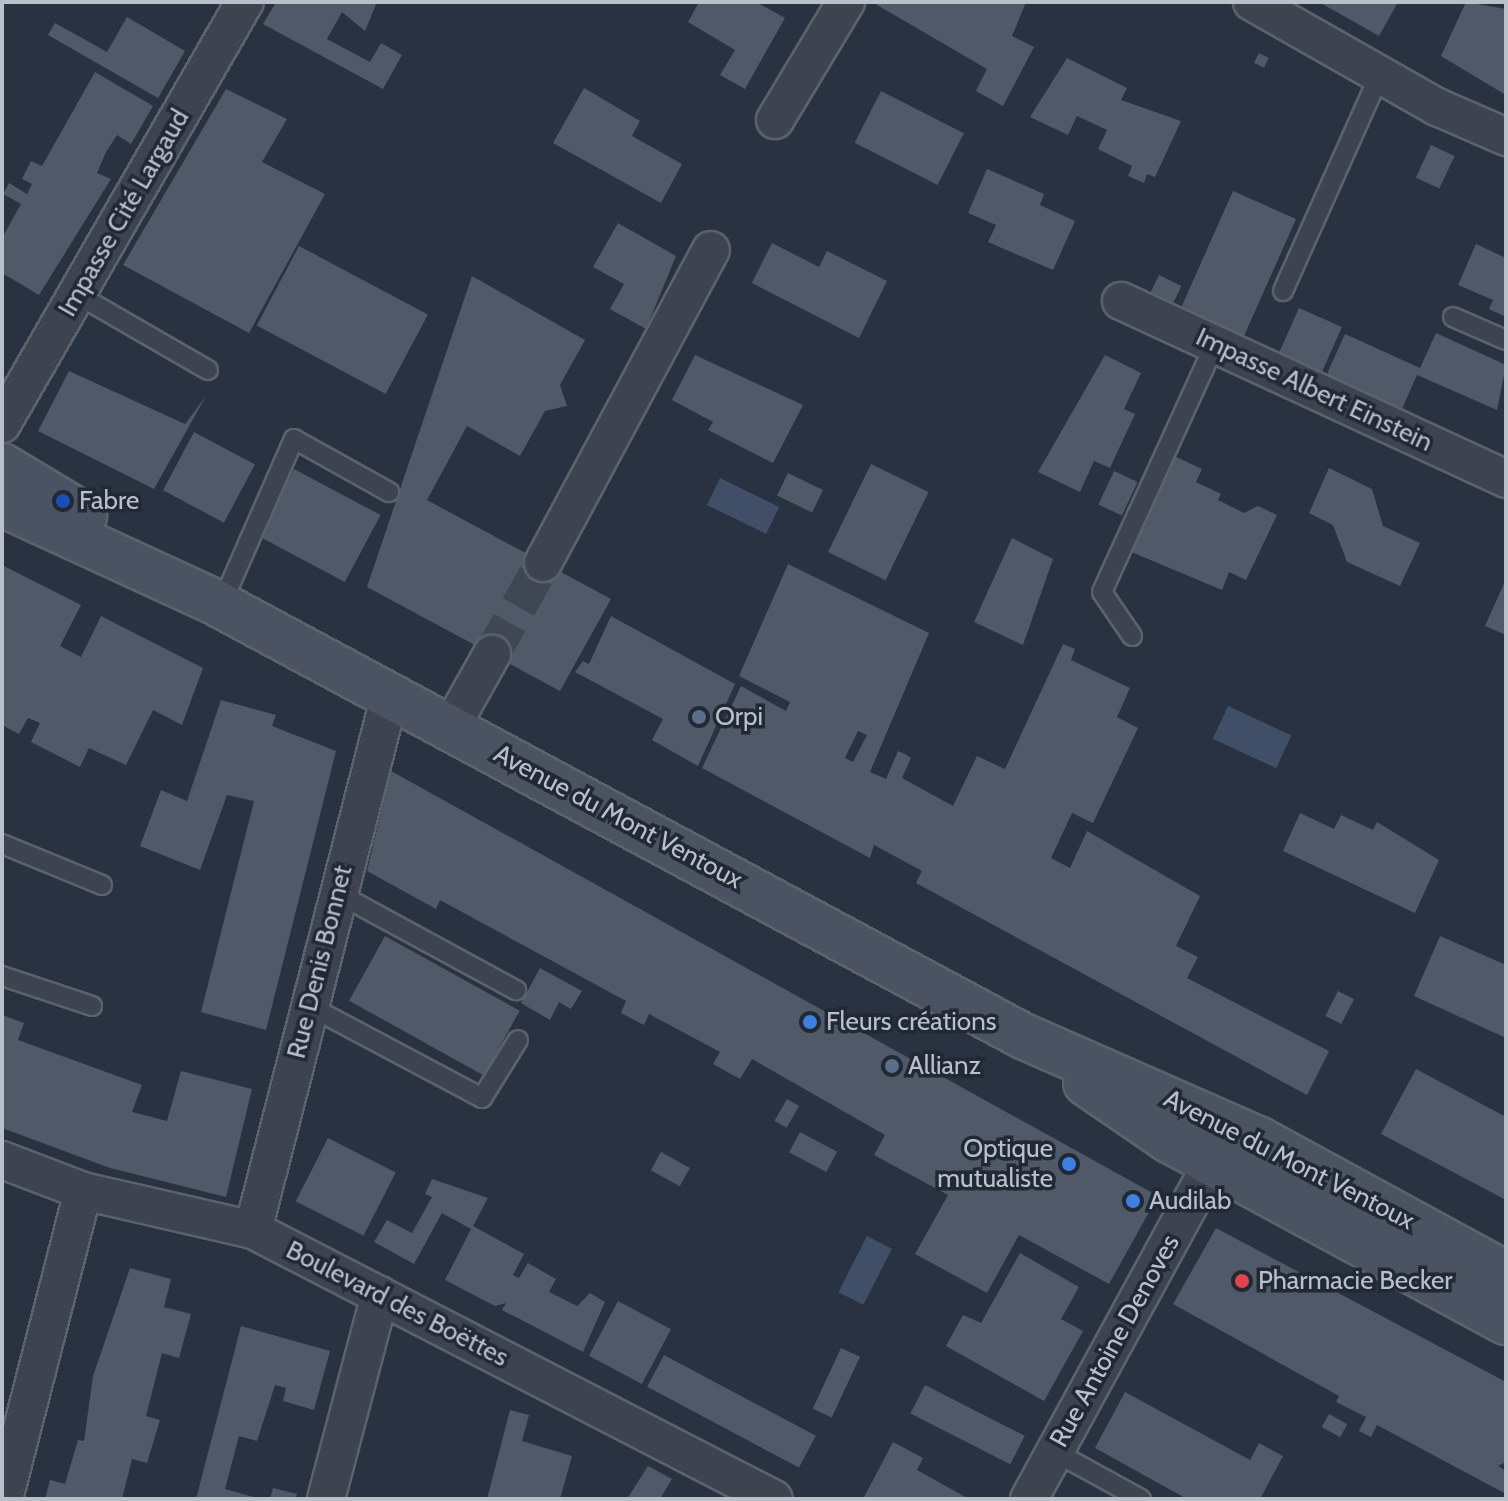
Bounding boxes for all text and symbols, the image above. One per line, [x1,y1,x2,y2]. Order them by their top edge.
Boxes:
street label: Impasse Cité Largaud [52,104,196,322]
street label: Impasse Albert Einstein [1191,322,1437,458]
place label: Fabre [79,485,139,517]
marker: Fabre [54,492,72,510]
place label: Orpi [715,701,763,733]
marker: Orpi [690,708,708,726]
street label: Avenue du Mont Ventoux [488,738,748,896]
street label: Rue Denis Bonnet [281,862,359,1062]
place label: Fleurs créations [826,1006,996,1038]
marker: Fleurs créations [801,1013,819,1031]
place label: Allianz [908,1050,981,1082]
marker: Allianz [883,1057,901,1075]
street label: Avenue du Mont Ventoux [1158,1083,1420,1237]
place label: Optique mutualiste [937,1133,1053,1194]
marker: Optique mutualiste [1060,1155,1078,1173]
place label: Audilab [1149,1185,1231,1217]
marker: Audilab [1124,1192,1142,1210]
street label: Rue Antoine Denoves [1044,1229,1186,1453]
street label: Boulevard des Boëttes [281,1235,513,1373]
place label: Pharmacie Becker [1258,1265,1453,1297]
marker: Pharmacie Becker [1233,1272,1251,1290]

